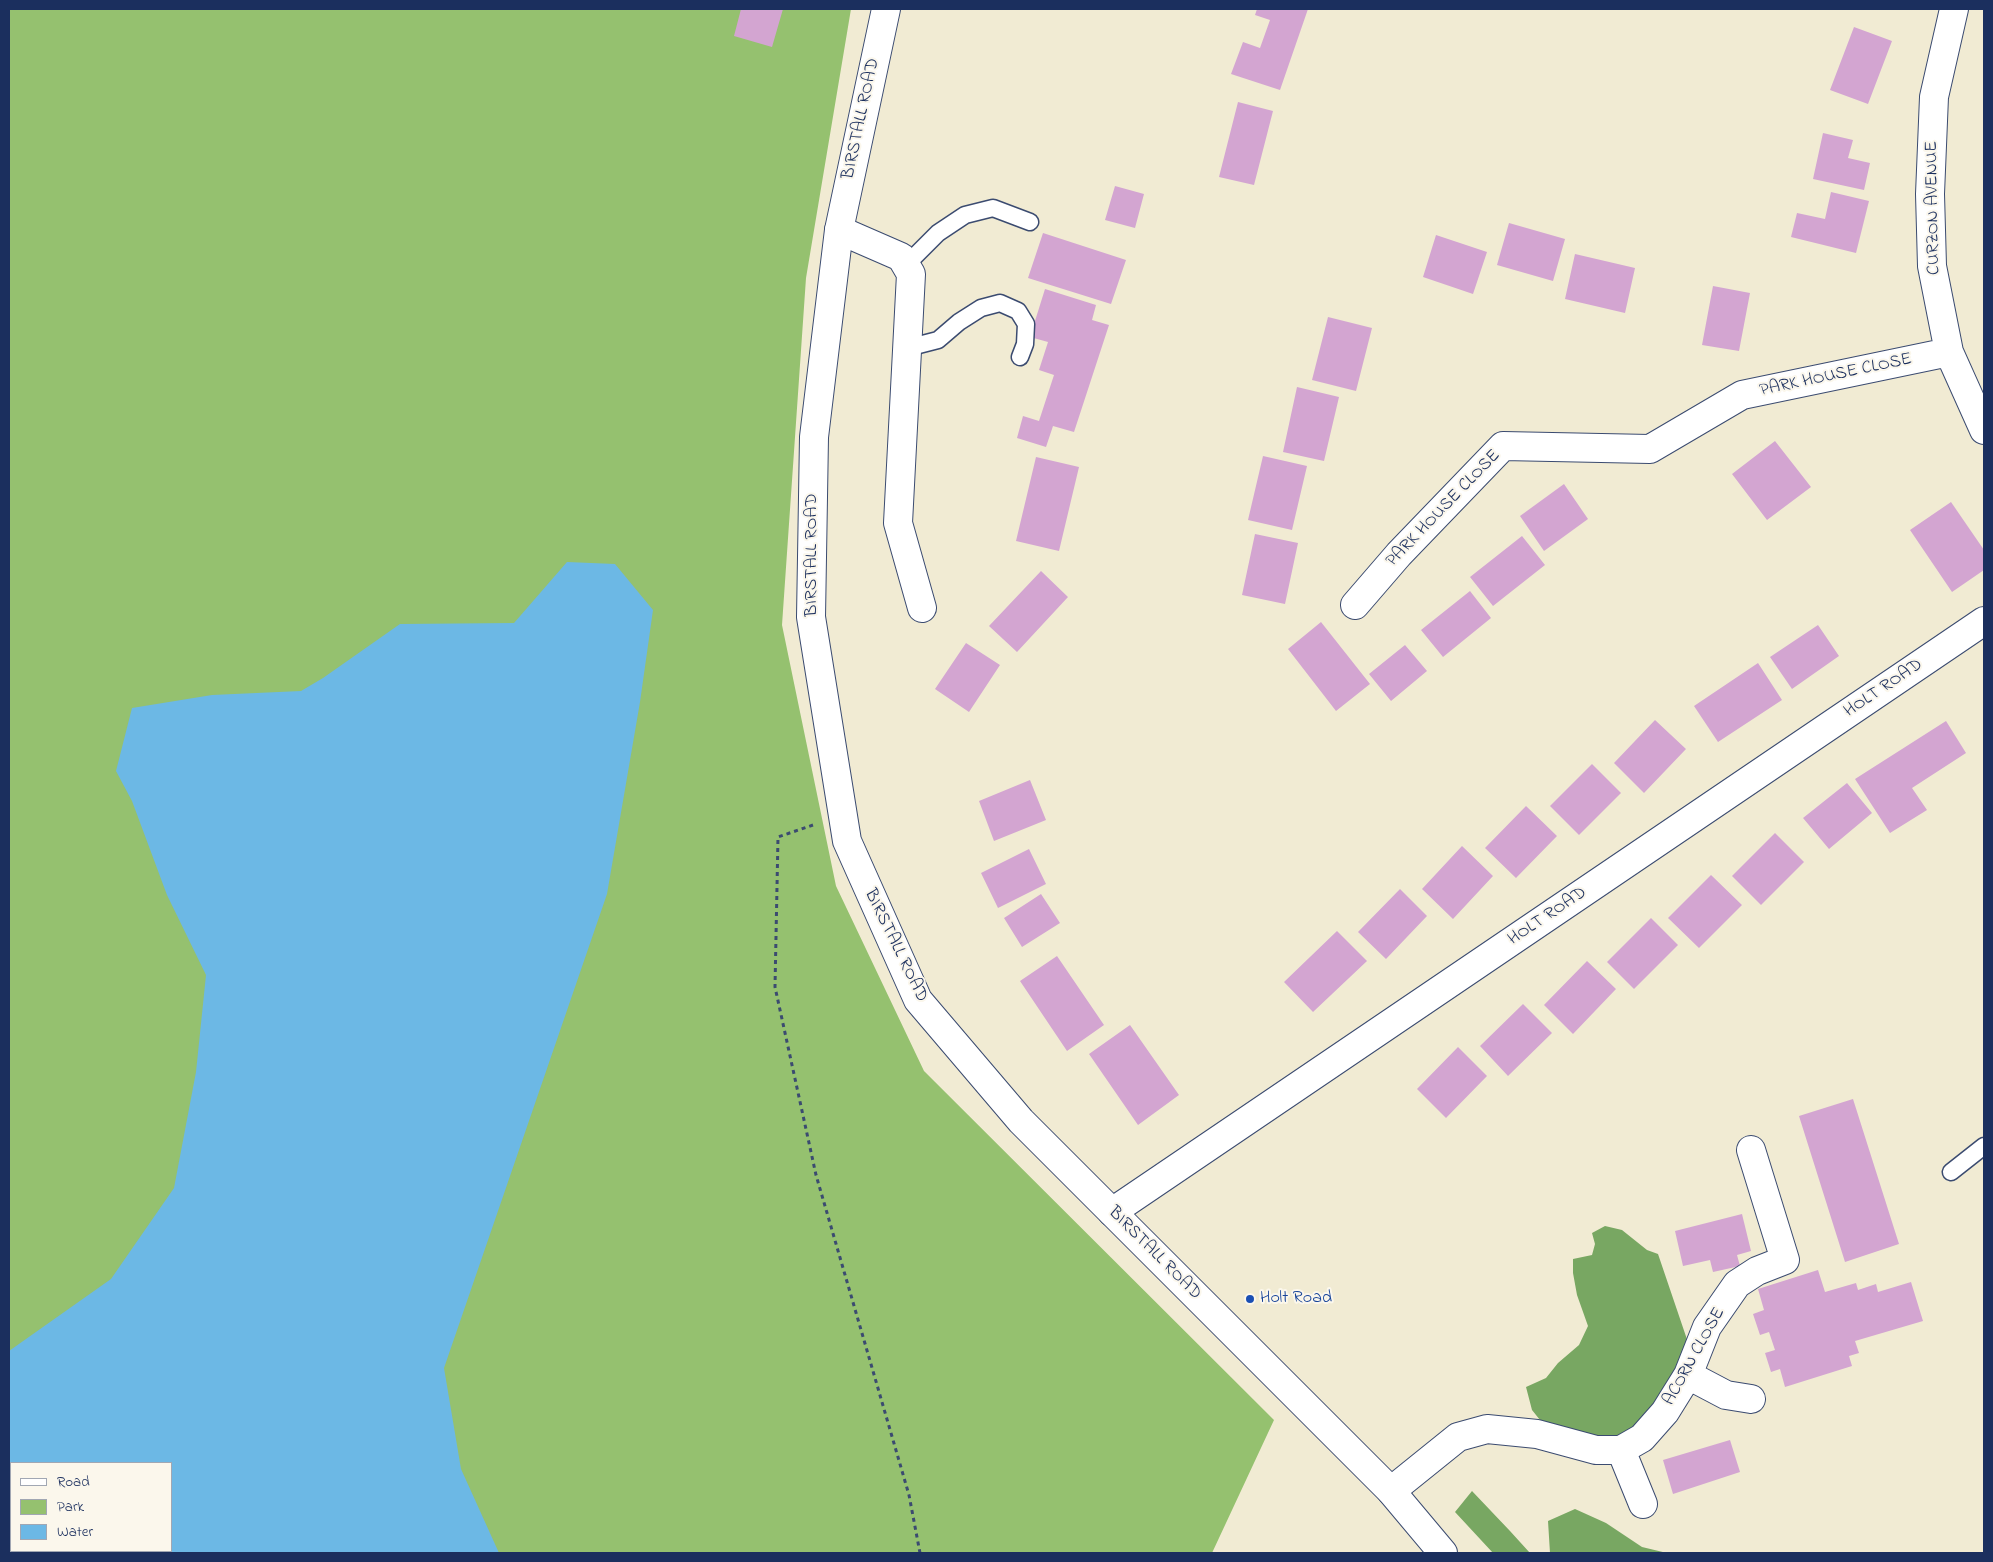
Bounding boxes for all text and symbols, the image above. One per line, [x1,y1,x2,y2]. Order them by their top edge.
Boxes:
street label: BIRSTALL ROAD [839,56,885,182]
street label: CURZON AVENUE [1922,141,1946,275]
street label: PARK HOUSE CLOSE [1758,349,1914,403]
street label: PARK HOUSE CLOSE [1382,446,1506,572]
street label: BIRSTALL ROAD [802,493,824,617]
street label: HOLT ROAD [1841,655,1927,723]
street label: HOLT ROAD [1505,883,1591,951]
street label: BIRSTALL ROAD [858,886,932,1006]
street label: BIRSTALL ROAD [1103,1203,1205,1305]
place label: Holt Road [1260,1288,1332,1310]
marker: Holt Road [1244,1293,1256,1305]
street label: ACORN CLOSE [1659,1304,1731,1410]
legend [10,1462,172,1552]
text: Road [57,1471,90,1493]
text: Park [57,1496,84,1518]
text: Water [57,1521,93,1543]

